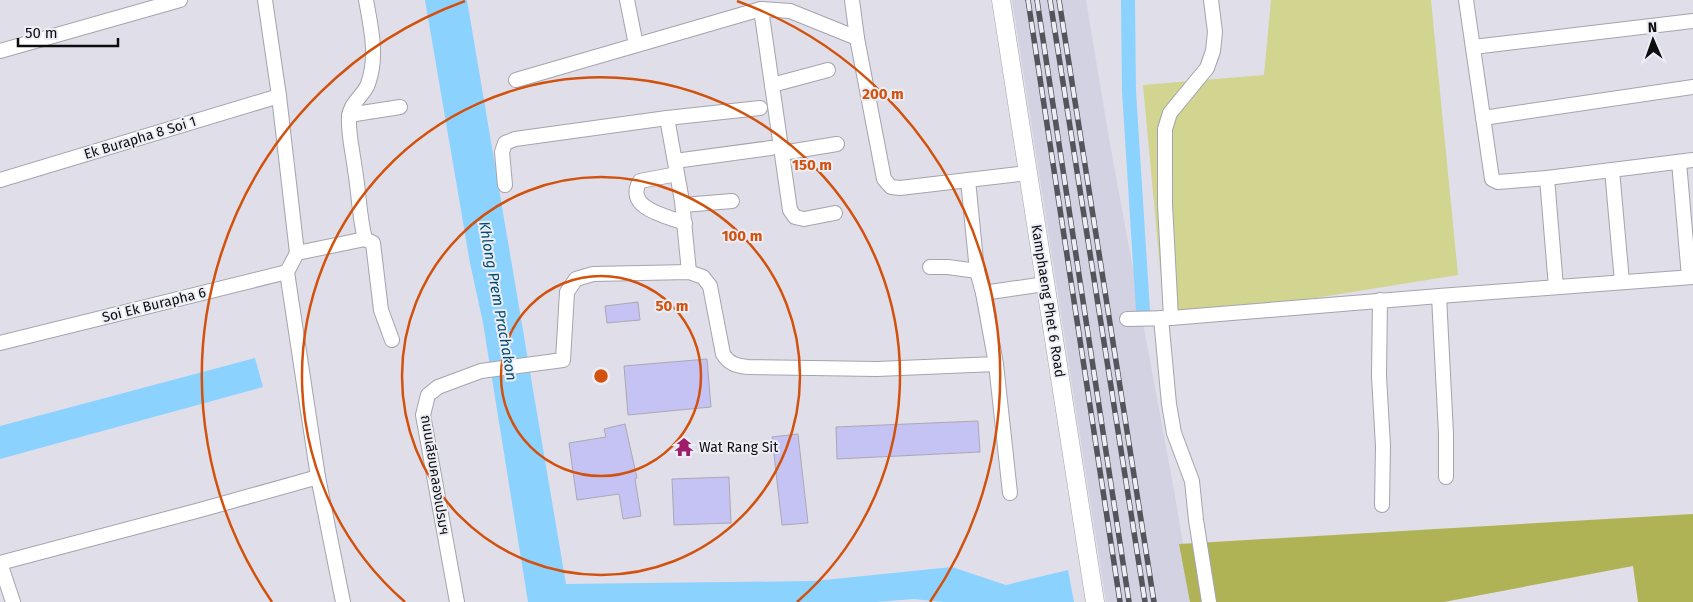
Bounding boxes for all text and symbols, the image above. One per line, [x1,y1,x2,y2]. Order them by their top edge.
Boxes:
scale bar [18,15,118,47]
north arrow [1628,15,1678,65]
text: N [1648,19,1658,36]
text: 50 m [25,24,58,42]
text: 200 m [862,85,904,103]
street label: Ek Burapha 8 Soi 1 [82,113,198,163]
text: 150 m [792,156,832,174]
water label: Khlong Prem Prachakon [475,220,521,382]
street label: Kamphaeng Phet 6 Road [1028,223,1068,379]
text: 100 m [722,227,762,245]
street label: Soi Ek Burapha 6 [100,284,208,326]
text: 50 m [655,297,689,315]
centre of rings [592,367,610,385]
street label: ถนนเลียบคลองเปรมฯ [417,414,453,536]
temple icon: Wat Rang Sit [673,436,695,458]
place label: Wat Rang Sit [699,439,779,456]

